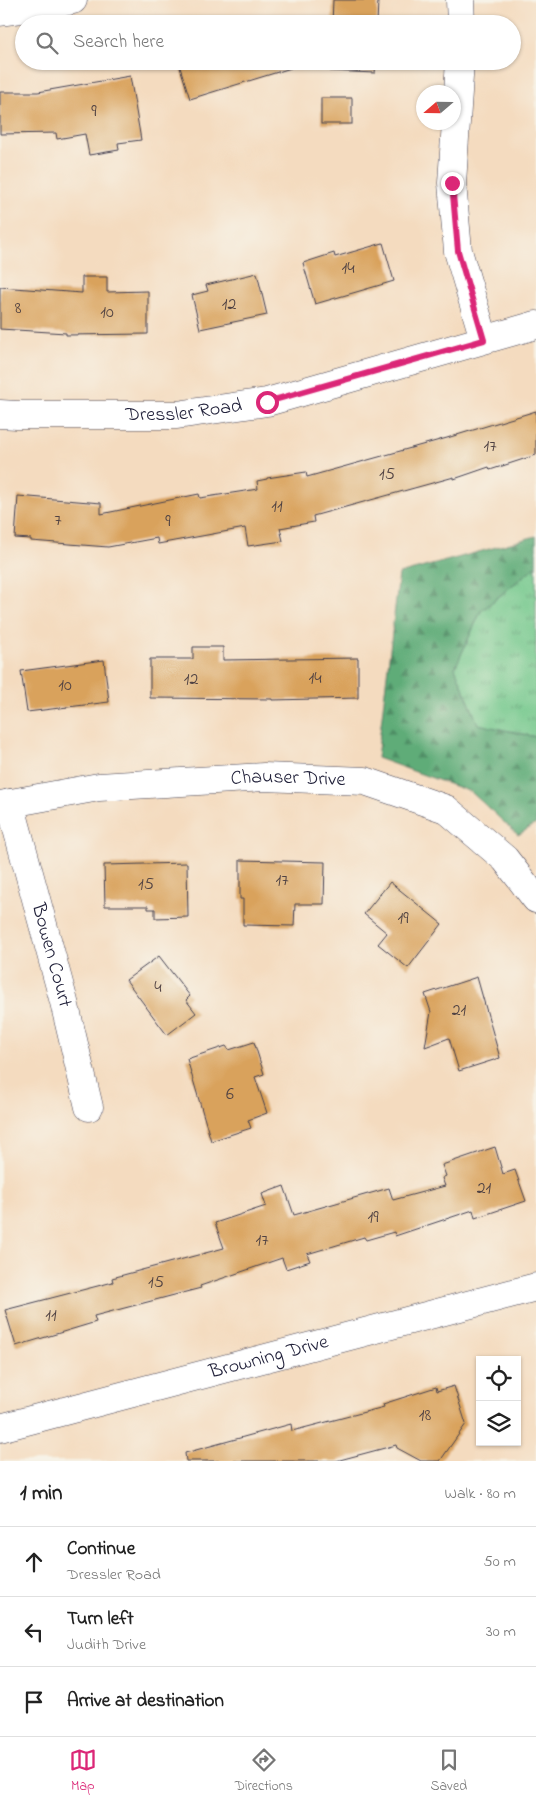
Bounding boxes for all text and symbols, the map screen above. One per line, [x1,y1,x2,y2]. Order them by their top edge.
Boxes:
search box [15,15,521,70]
icon: search [33,29,61,57]
text: Search here [73,29,164,56]
north arrow [416,85,461,130]
house number: 9 [91,99,97,125]
route end [441,172,464,195]
house number: 14 [341,256,355,282]
house number: 12 [222,292,236,318]
house number: 8 [15,296,22,322]
house number: 10 [100,300,114,326]
street label: Dressler Road [124,391,244,430]
route start [256,391,279,414]
house number: 17 [483,434,497,460]
house number: 15 [379,462,395,488]
house number: 11 [271,494,283,520]
house number: 7 [54,508,62,534]
house number: 9 [165,509,171,535]
house number: 14 [308,666,322,692]
house number: 12 [184,667,198,693]
house number: 10 [58,673,72,699]
street label: Chauser Drive [230,762,346,795]
house number: 17 [275,868,289,894]
house number: 15 [138,872,154,898]
street label: Bowen Court [23,899,79,1011]
house number: 19 [397,906,409,932]
house number: 4 [154,975,162,1001]
house number: 21 [452,998,467,1024]
house number: 6 [226,1082,234,1108]
house number: 21 [477,1176,492,1202]
house number: 19 [367,1205,379,1231]
house number: 17 [255,1228,269,1254]
house number: 15 [148,1270,164,1296]
house number: 11 [45,1303,57,1329]
street label: Browning Drive [205,1328,332,1387]
map controls [476,1356,521,1446]
button: locate [476,1356,521,1401]
button: layers [476,1401,521,1446]
house number: 18 [419,1403,431,1429]
text: 1 min [20,1479,62,1509]
text: Walk · 80 m [445,1482,516,1506]
text: Continue [67,1536,135,1563]
icon: ahead [20,1548,48,1576]
text: 50 m [484,1550,516,1574]
text: Dressler Road [67,1563,161,1587]
text: Turn left [67,1606,134,1633]
icon: left [20,1618,48,1646]
text: 30 m [486,1620,516,1644]
text: Judith Drive [67,1633,146,1657]
icon: arrive [20,1688,48,1716]
text: Arrive at destination [67,1688,224,1715]
tab: Map [69,1746,97,1797]
tab: Directions [235,1746,293,1797]
tab: Saved [431,1746,467,1797]

